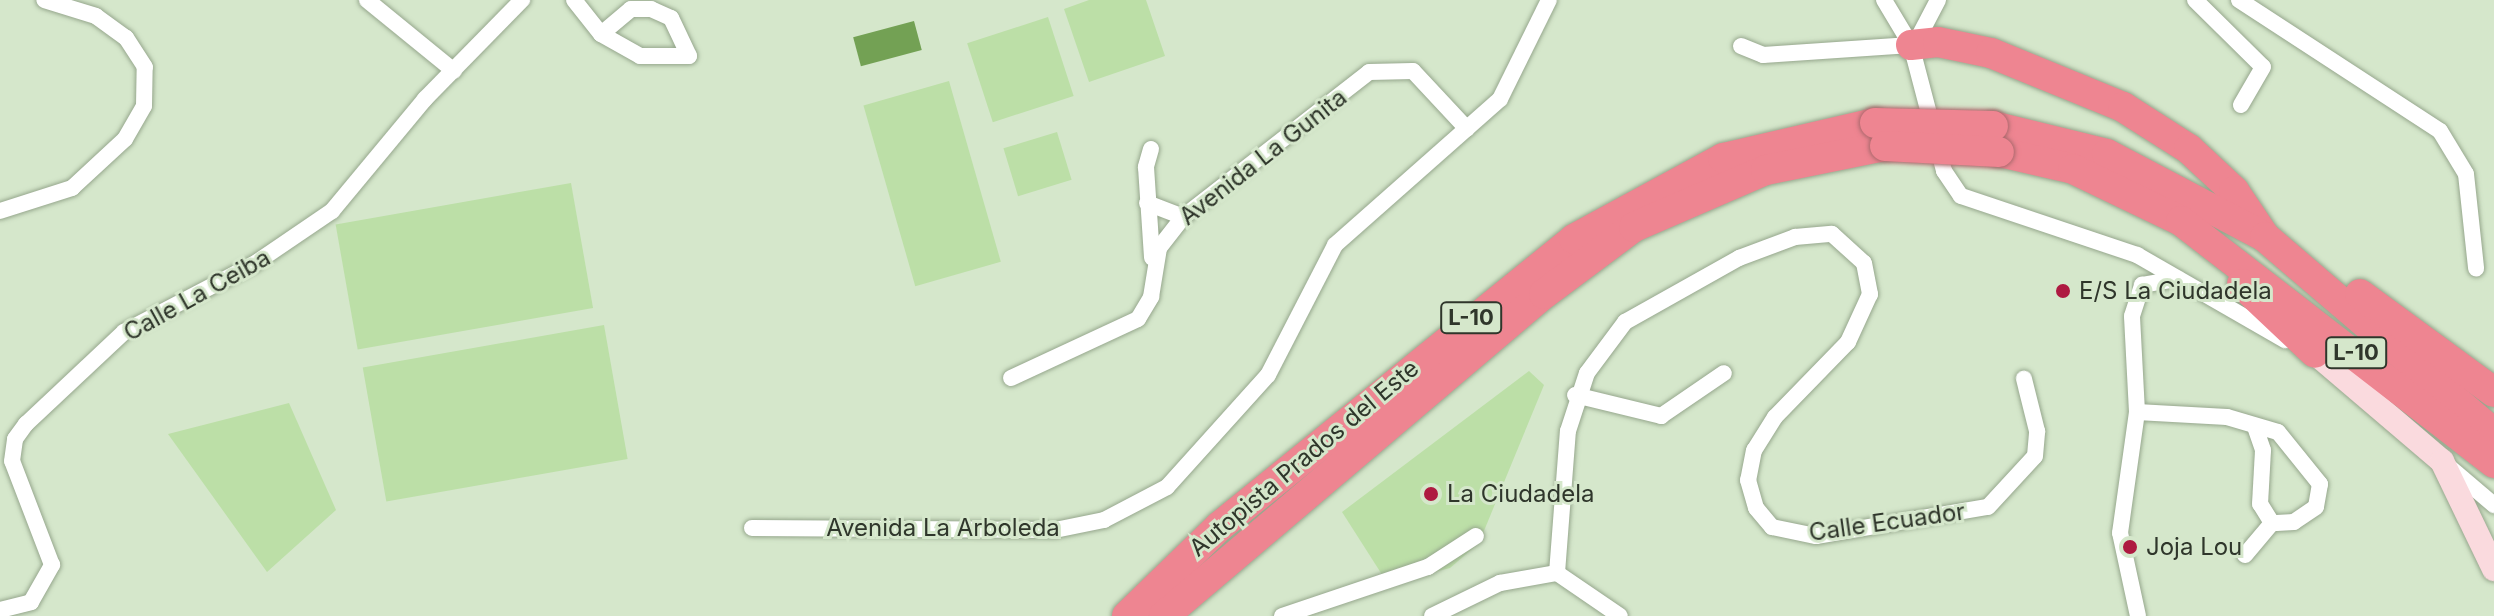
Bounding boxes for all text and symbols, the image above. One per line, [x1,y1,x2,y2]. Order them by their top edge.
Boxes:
street label: Avenida La Gunita [1174,83,1352,231]
street label: Calle La Ceiba [119,243,275,347]
place label: E/S La Ciudadela [2079,277,2272,305]
marker: E/S La Ciudadela [2054,282,2072,300]
road number: L-10 [1439,300,1503,336]
road number: L-10 [2324,335,2388,371]
street label: Autopista Prados del Este [1184,354,1424,562]
place label: La Ciudadela [1447,480,1594,508]
marker: La Ciudadela [1422,485,1440,503]
street label: Calle Ecuador [1807,497,1967,547]
street label: Avenida La Arboleda [826,514,1060,542]
place label: Joja Lou [2146,533,2242,561]
marker: Joja Lou [2121,538,2139,556]

